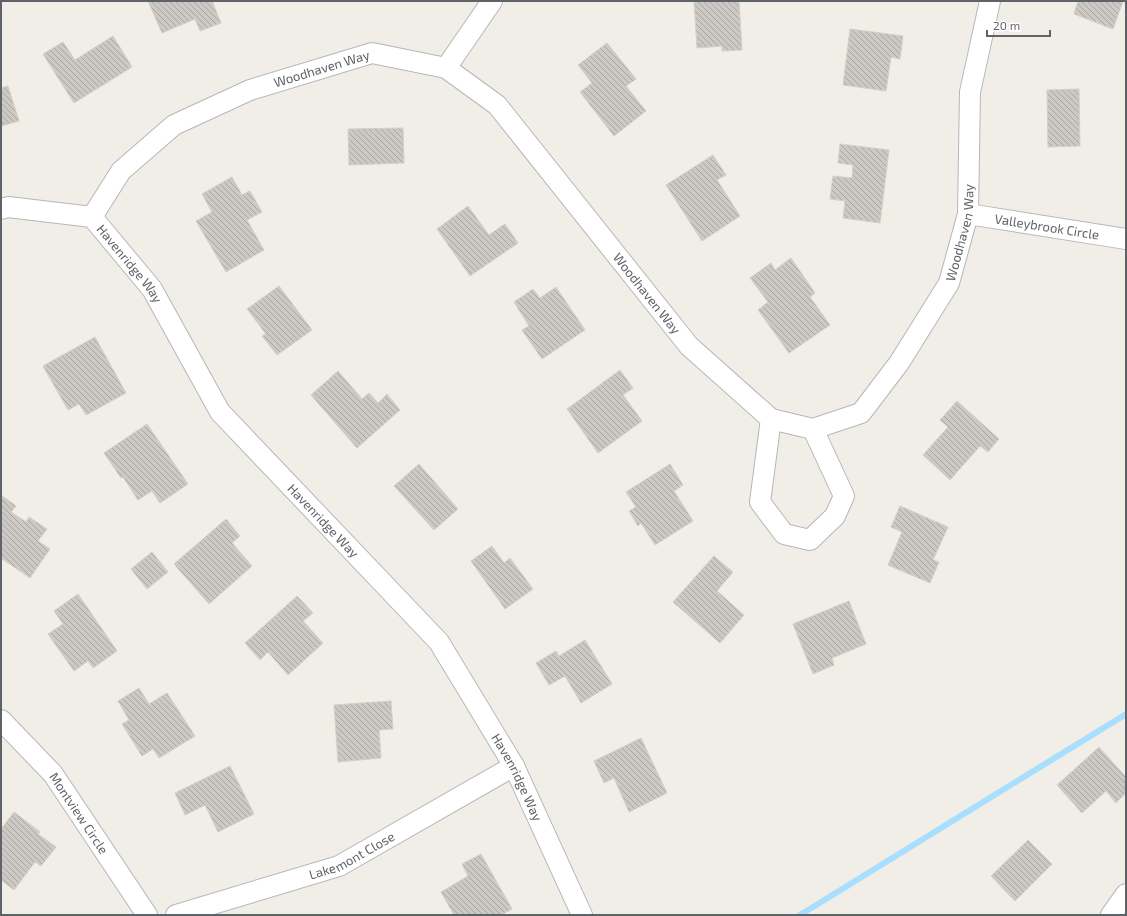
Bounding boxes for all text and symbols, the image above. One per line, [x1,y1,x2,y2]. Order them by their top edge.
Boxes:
scale bar [987,12,1050,38]
text: 20 m [993,18,1020,32]
street label: Woodhaven Way [272,46,372,90]
street label: Woodhaven Way [942,184,976,283]
street label: Valleybrook Circle [993,210,1101,243]
street label: Havenridge Way [94,221,166,306]
street label: Woodhaven Way [610,249,684,337]
street label: Havenridge Way [284,480,362,561]
street label: Havenridge Way [488,730,546,824]
street label: Montview Circle [46,769,112,857]
street label: Lakemont Close [307,828,397,883]

